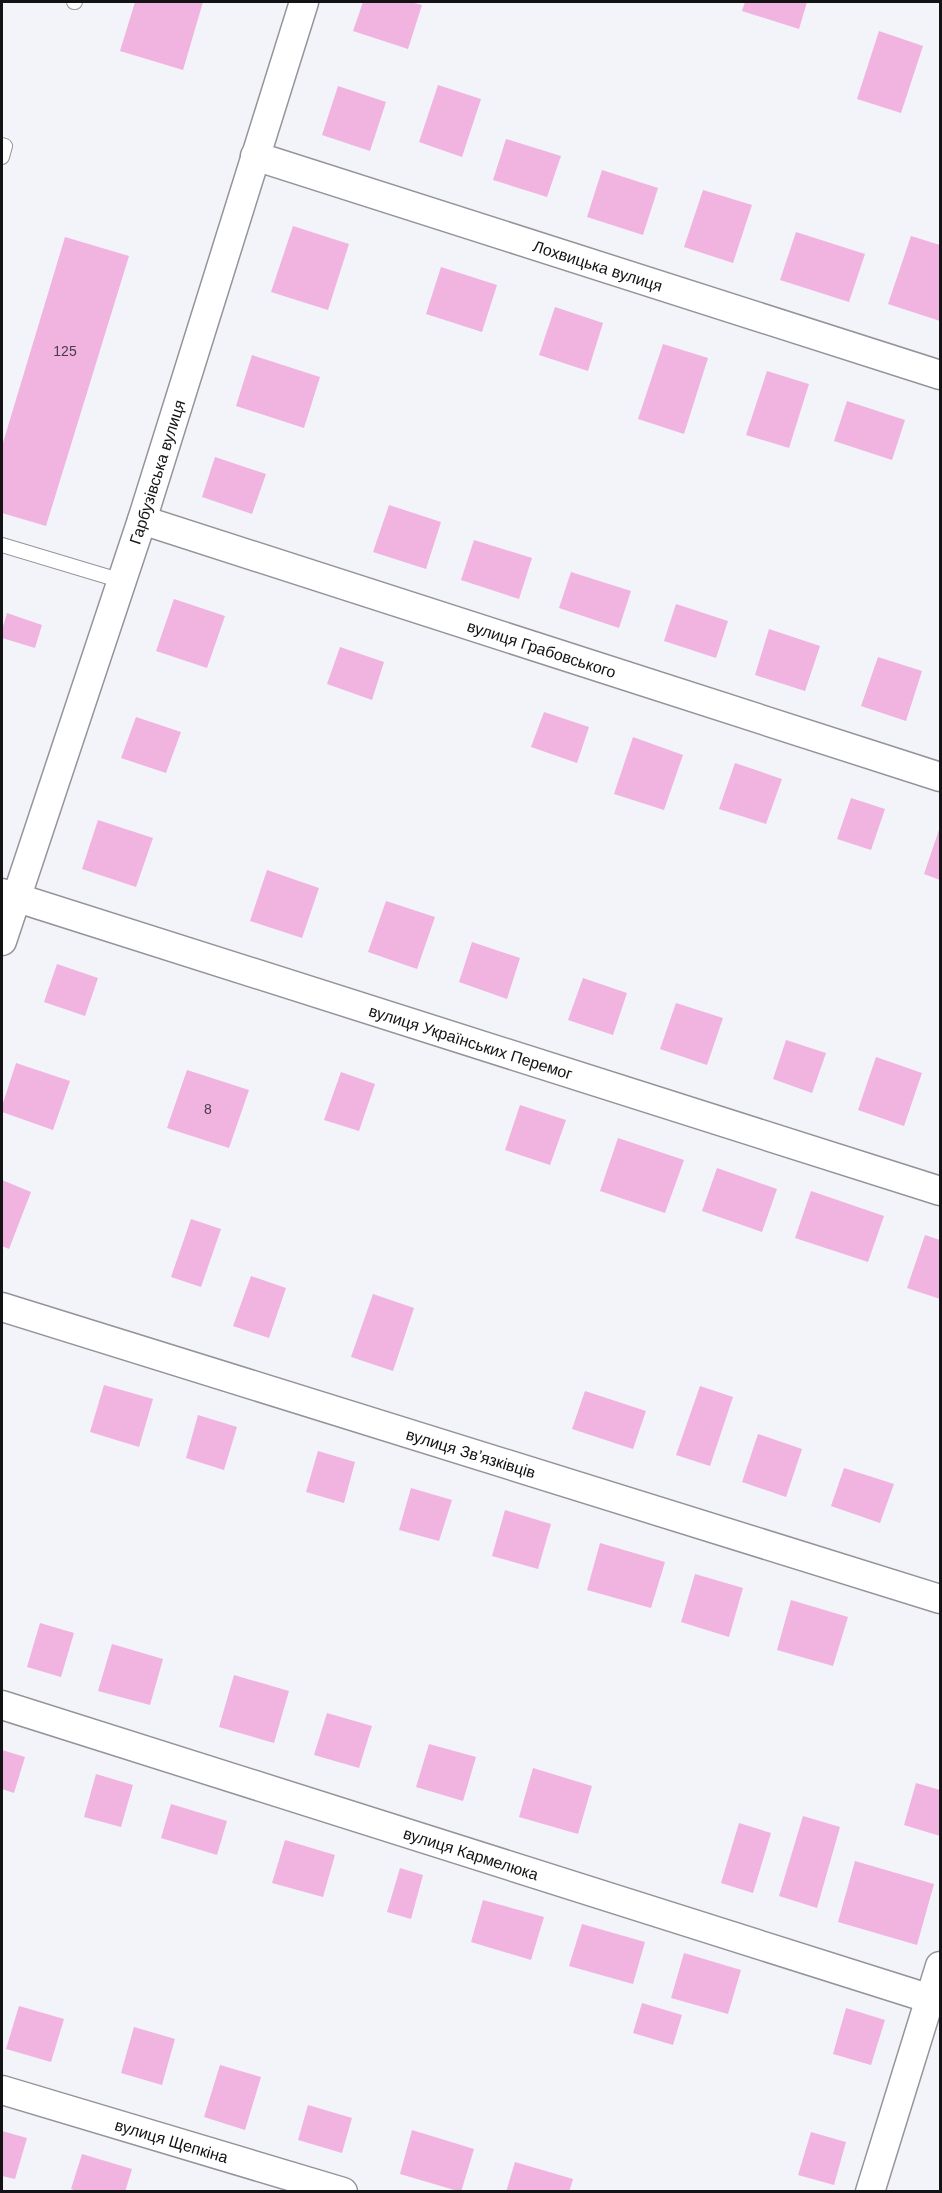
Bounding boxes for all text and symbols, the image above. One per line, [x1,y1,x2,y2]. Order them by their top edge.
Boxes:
street label: Лохвицька вулиця [531,237,665,295]
house number: 125 [53,343,77,359]
street label: Гарбузівська вулиця [127,398,188,547]
street label: вулиця Грабовського [465,617,618,681]
street label: вулиця Українських Перемог [367,1002,575,1083]
house number: 8 [204,1101,212,1117]
street label: вулиця Звʼязківців [404,1426,538,1481]
street label: вулиця Кармелюка [401,1825,541,1883]
street label: вулиця Щепкіна [113,2116,230,2166]

